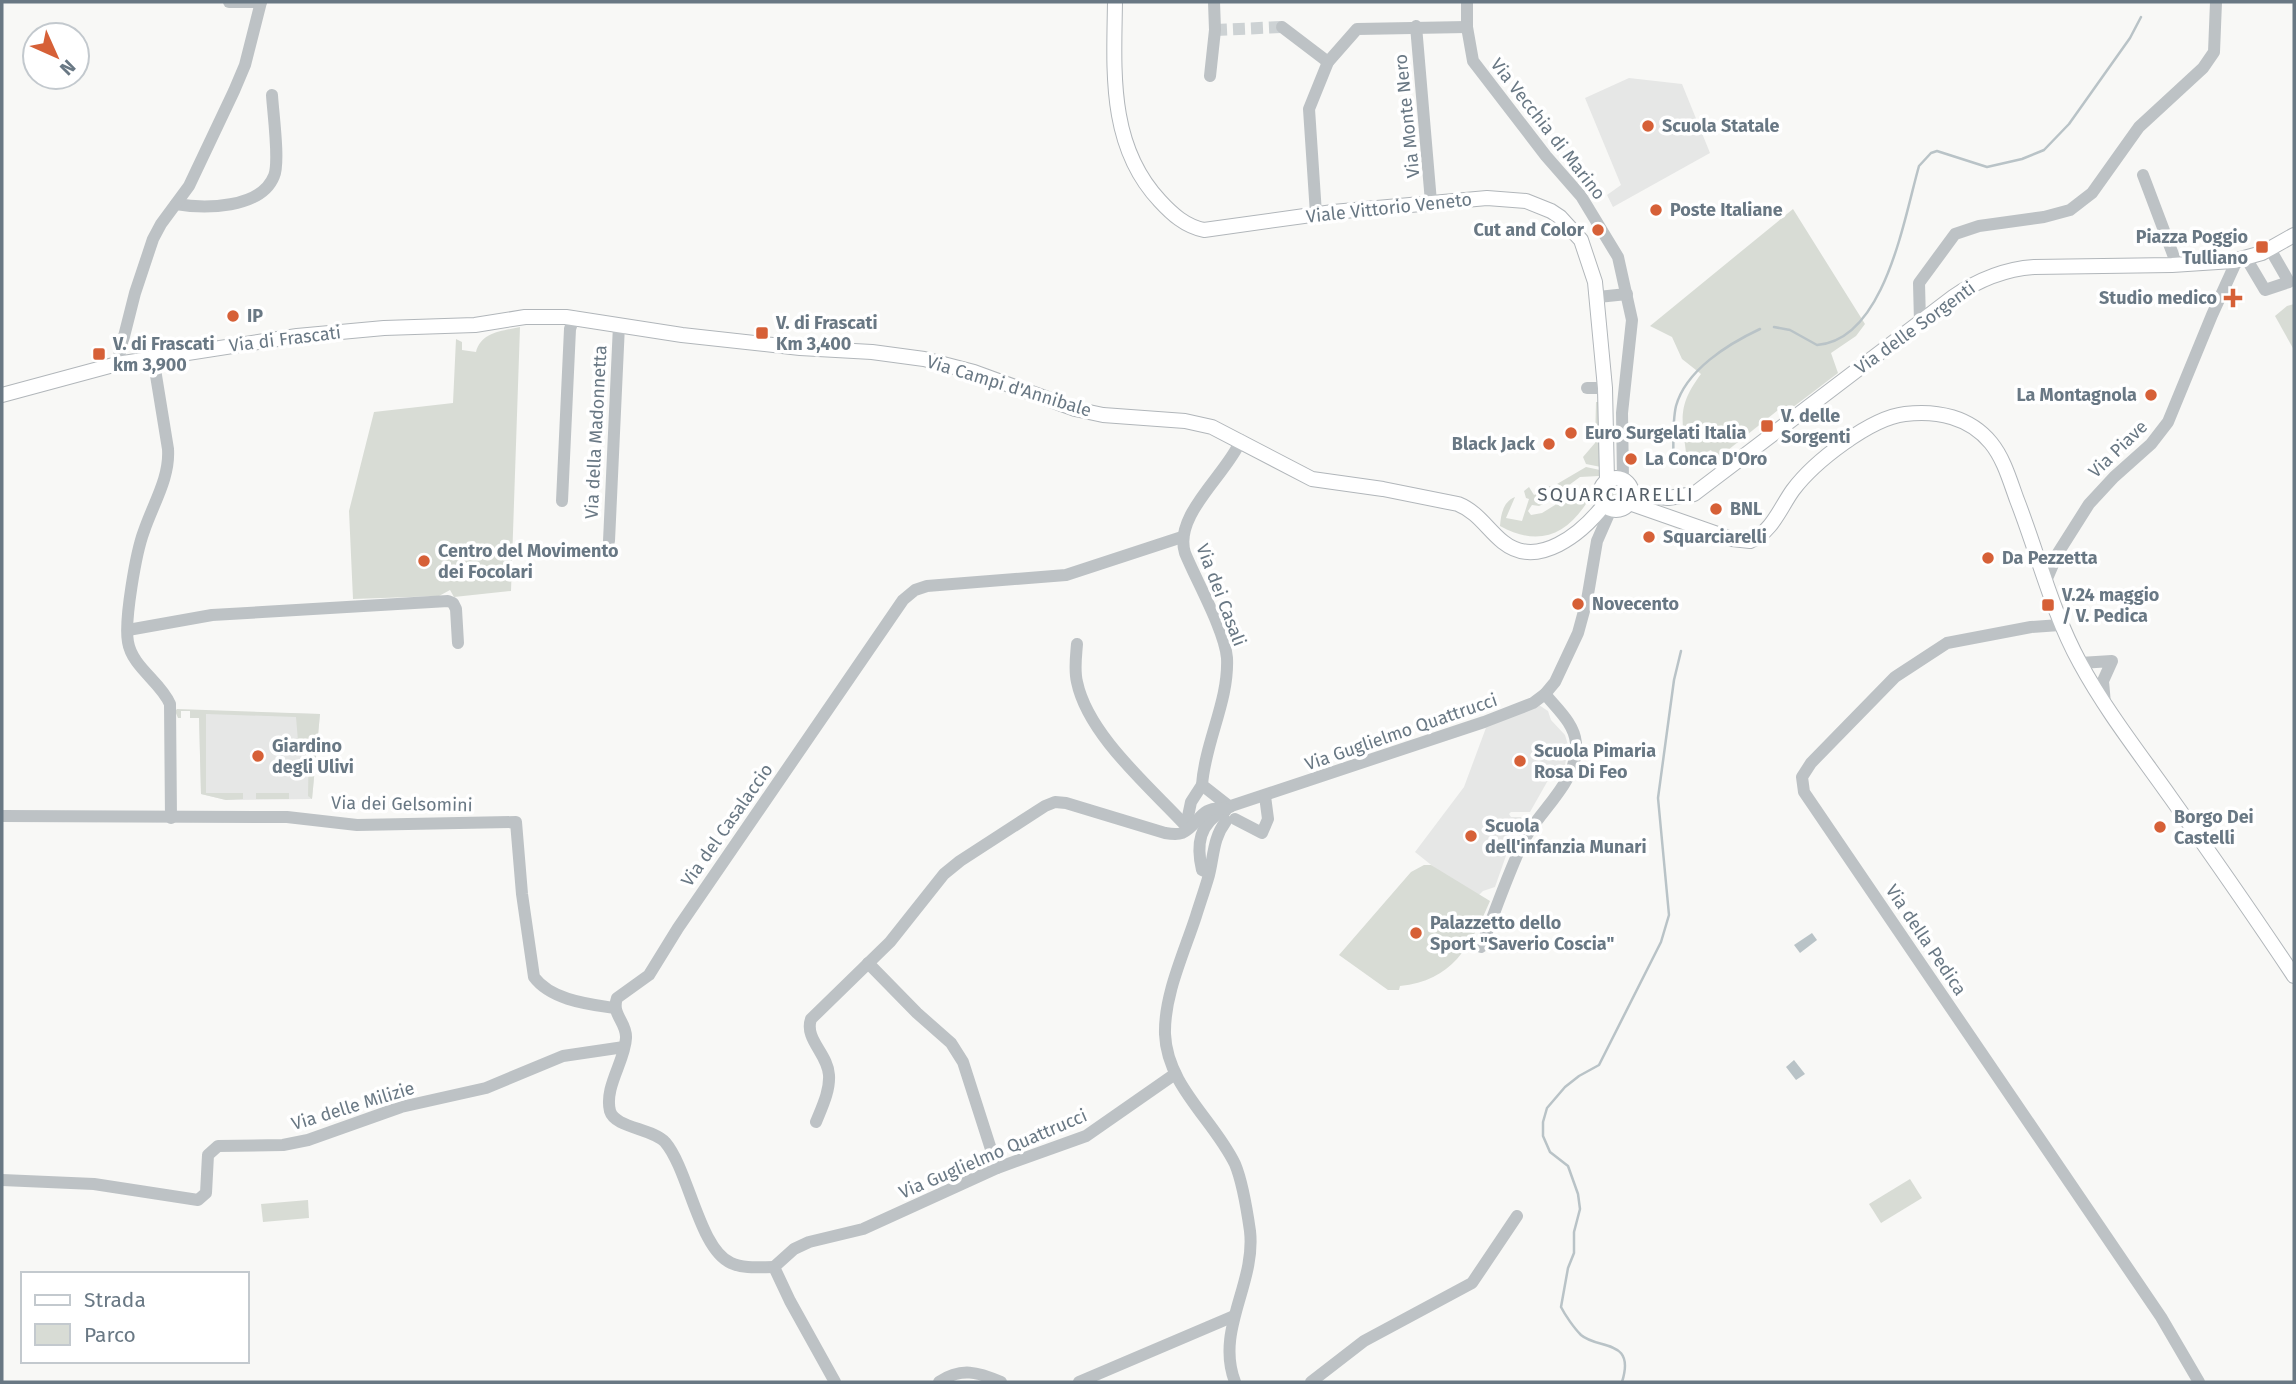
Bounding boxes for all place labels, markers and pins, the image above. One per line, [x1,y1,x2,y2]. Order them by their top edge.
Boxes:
place label: Scuola Statale [1662,115,1779,137]
marker: Scuola Statale [1640,118,1656,134]
place label: Poste Italiane [1670,199,1783,221]
marker: Poste Italiane [1648,202,1664,218]
place label: Cut and Color [1474,219,1585,241]
marker: Cut and Color [1590,222,1606,238]
place label: Piazza Poggio Tulliano [2136,226,2248,269]
marker: Piazza Poggio Tulliano [2254,239,2270,255]
place label: Studio medico [2099,287,2217,309]
marker: Studio medico [2223,288,2243,308]
place label: IP [247,305,263,327]
marker: IP [225,308,241,324]
place label: V. di Frascati Km 3,400 [775,312,878,355]
marker: V. di Frascati Km 3,400 [754,325,770,341]
place label: V. di Frascati km 3,900 [112,333,215,376]
marker: V. di Frascati km 3,900 [91,346,107,362]
place label: La Montagnola [2016,384,2137,406]
marker: La Montagnola [2143,387,2159,403]
place label: V. delle Sorgenti [1780,405,1851,448]
marker: V. delle Sorgenti [1759,418,1775,434]
place label: Euro Surgelati Italia [1585,422,1747,444]
marker: Euro Surgelati Italia [1563,425,1579,441]
place label: Black Jack [1452,433,1536,455]
marker: Black Jack [1541,436,1557,452]
place label: La Conca D'Oro [1645,448,1767,470]
marker: La Conca D'Oro [1623,451,1639,467]
place label: BNL [1730,498,1762,520]
marker: BNL [1708,501,1724,517]
place label: Squarciarelli [1663,526,1767,548]
marker: Squarciarelli [1641,529,1657,545]
place label: Centro del Movimento dei Focolari [438,540,619,583]
place label: Da Pezzetta [2002,547,2098,569]
marker: Da Pezzetta [1980,550,1996,566]
marker: Centro del Movimento dei Focolari [416,553,432,569]
place label: V.24 maggio / V. Pedica [2061,584,2159,627]
place label: Novecento [1592,593,1679,615]
marker: Novecento [1570,596,1586,612]
marker: V.24 maggio / V. Pedica [2040,597,2056,613]
place label: Giardino degli Ulivi [272,735,354,778]
place label: Scuola Pimaria Rosa Di Feo [1534,740,1656,783]
marker: Giardino degli Ulivi [250,748,266,764]
marker: Scuola Pimaria Rosa Di Feo [1512,753,1528,769]
place label: Borgo Dei Castelli [2174,806,2254,849]
place label: Scuola dell'infanzia Munari [1485,815,1647,858]
marker: Borgo Dei Castelli [2152,819,2168,835]
marker: Scuola dell'infanzia Munari [1463,828,1479,844]
place label: Palazzetto dello Sport "Saverio Coscia" [1430,912,1614,955]
marker: Palazzetto dello Sport "Saverio Coscia" [1408,925,1424,941]

